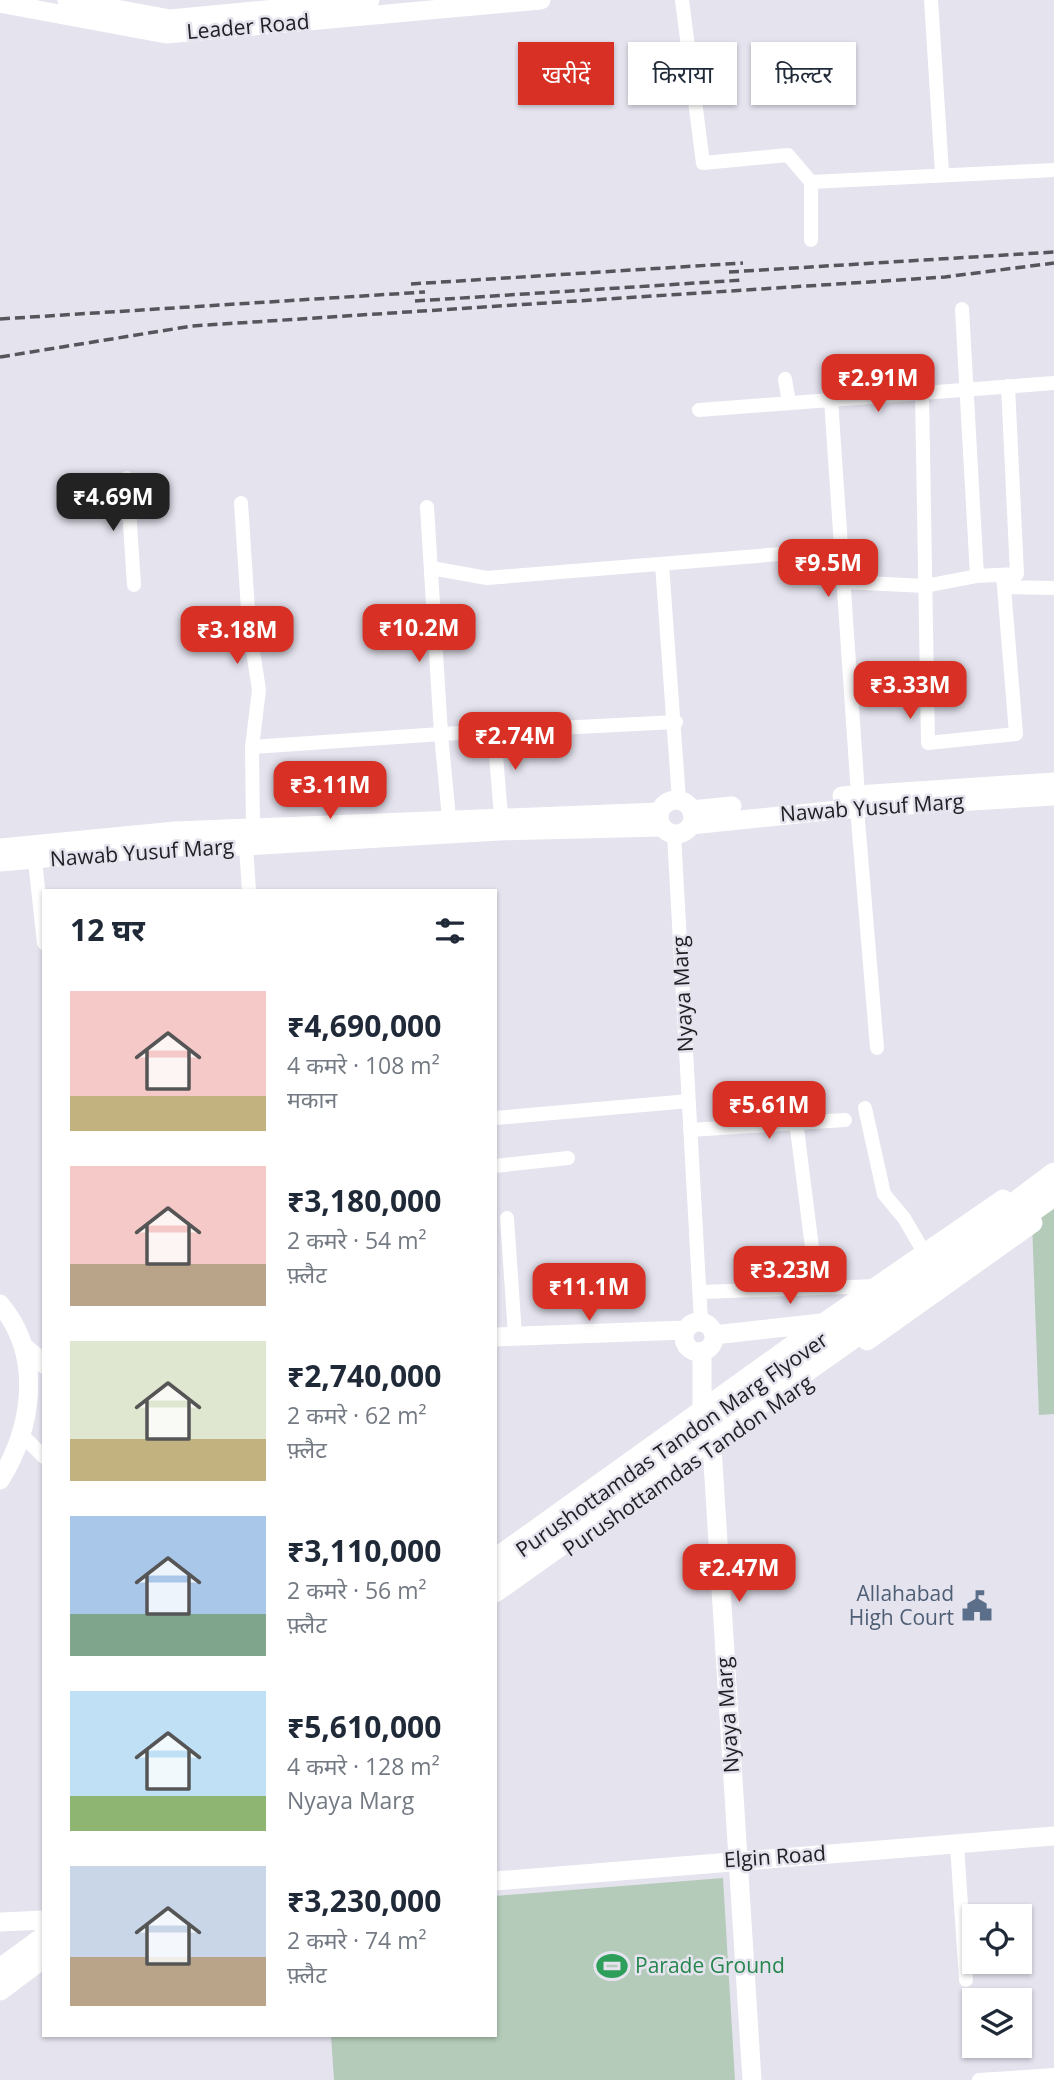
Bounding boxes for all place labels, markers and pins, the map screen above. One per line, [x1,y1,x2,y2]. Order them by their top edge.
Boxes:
pin: ₹2.91M [821,354,935,414]
pin: ₹4.69M [56,474,170,533]
pin: ₹9.5M [779,540,877,599]
pin: ₹10.2M [362,604,476,664]
pin: ₹3.18M [180,606,294,666]
pin: ₹3.33M [853,662,967,721]
pin: ₹2.74M [458,712,572,772]
pin: ₹3.11M [273,762,387,821]
pin: ₹5.61M [712,1082,826,1141]
pin: ₹3.23M [733,1246,847,1306]
pin: ₹11.1M [532,1264,646,1323]
pin: ₹2.47M [682,1544,796,1604]
place label: Allahabad High Court [849,1579,954,1631]
public building icon: Allahabad High Court [960,1589,994,1623]
sports icon: Parade Ground [595,1949,629,1983]
place label: Parade Ground [635,1951,785,1979]

